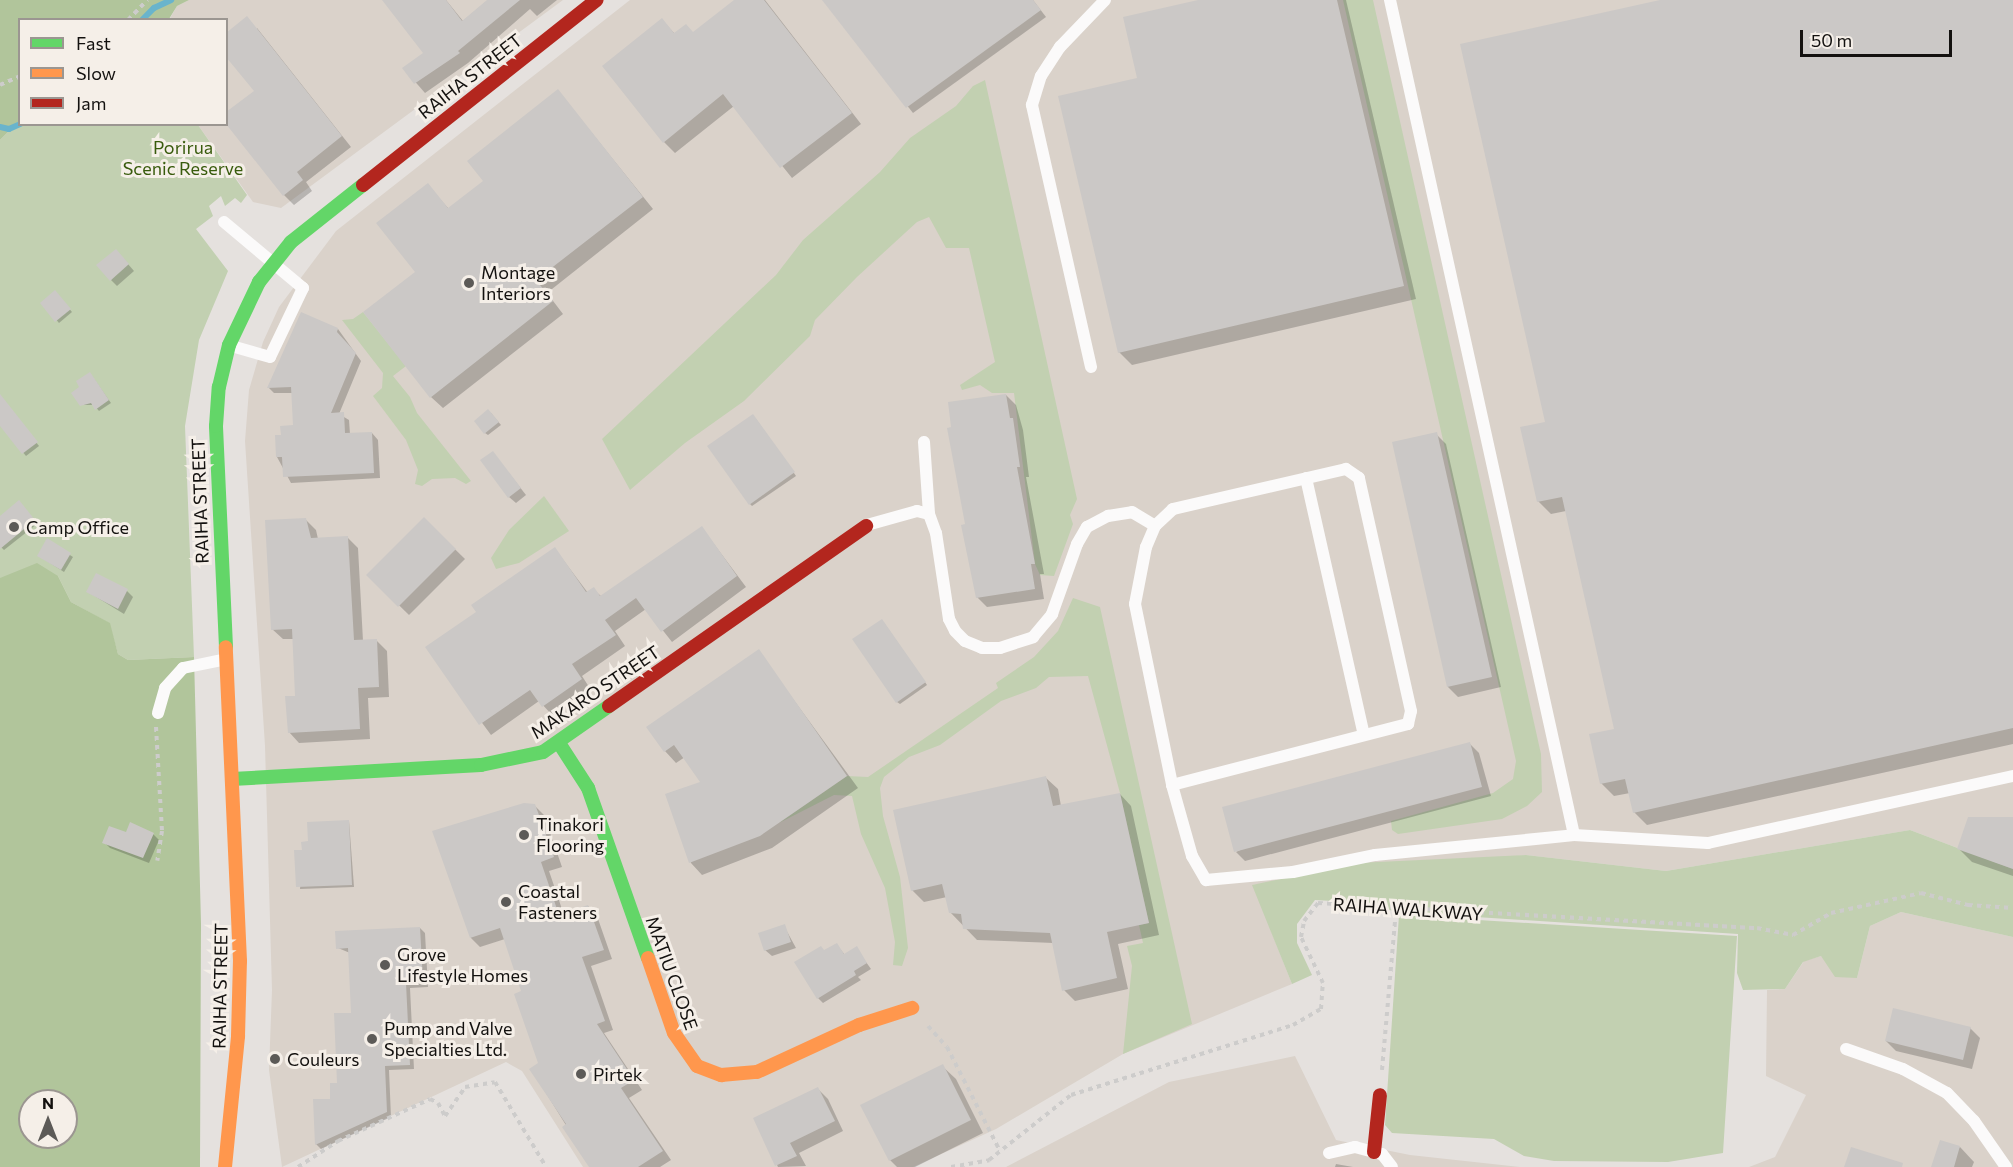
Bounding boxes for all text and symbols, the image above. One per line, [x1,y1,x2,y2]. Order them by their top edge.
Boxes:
legend [18,18,228,126]
scale bar [1803,18,1954,56]
street label: RAIHA STREET [414,29,526,123]
text: 50 m [1811,29,1852,51]
text: Fast [76,32,111,54]
text: Slow [76,62,116,84]
text: Jam [76,92,106,114]
park label: Porirua Scenic Reserve [123,137,243,180]
place label: Montage Interiors [481,262,555,304]
marker: Montage Interiors [462,276,476,290]
street label: RAIHA STREET [187,438,213,564]
place label: Camp Office [26,516,129,538]
marker: Camp Office [7,520,21,534]
street label: MAKARO STREET [526,641,664,743]
place label: Tinakori Flooring [536,814,604,856]
marker: Tinakori Flooring [517,828,531,842]
place label: Coastal Fasteners [518,881,597,924]
street label: RAIHA WALKWAY [1332,893,1484,925]
marker: Coastal Fasteners [499,895,513,909]
street label: MATIU CLOSE [641,913,703,1033]
street label: RAIHA STREET [208,923,232,1049]
place label: Grove Lifestyle Homes [397,944,528,986]
marker: Grove Lifestyle Homes [378,958,392,972]
place label: Pump and Valve Specialties Ltd. [384,1018,513,1060]
marker: Pump and Valve Specialties Ltd. [365,1032,379,1046]
place label: Couleurs [287,1048,359,1070]
marker: Couleurs [268,1052,282,1066]
place label: Pirtek [593,1063,643,1085]
marker: Pirtek [574,1067,588,1081]
north arrow [18,1089,78,1149]
text: N [42,1093,54,1112]

